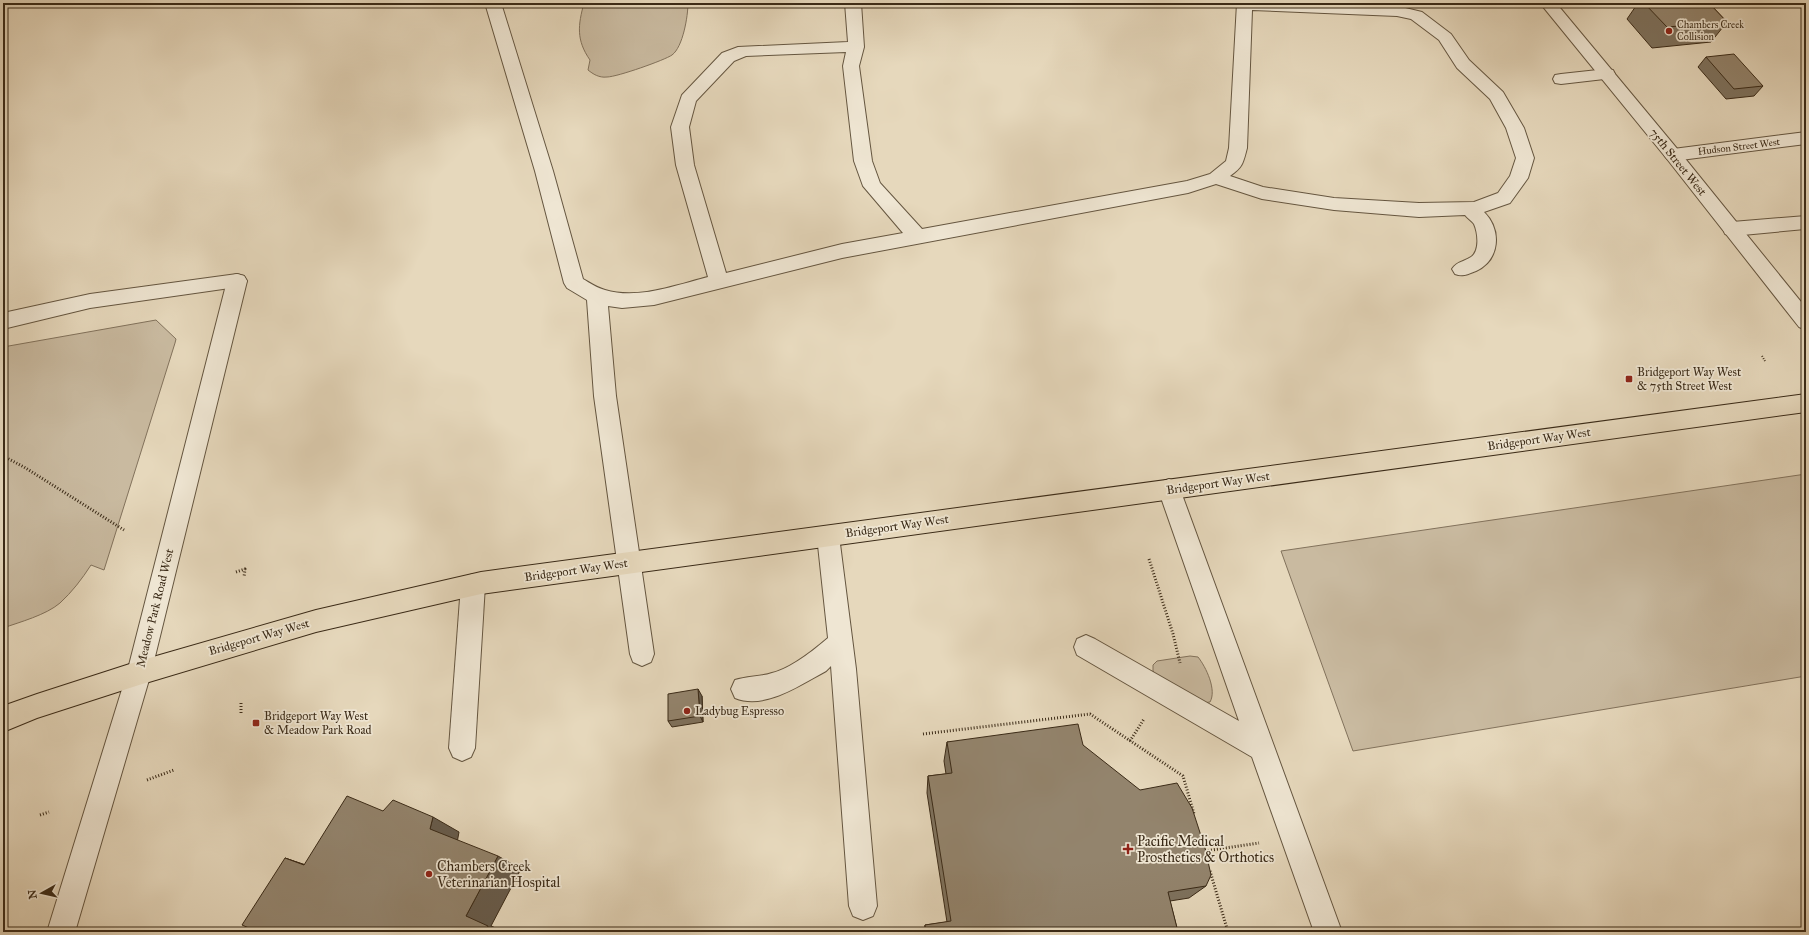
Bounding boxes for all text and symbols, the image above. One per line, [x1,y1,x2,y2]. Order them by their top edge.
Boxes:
place label: Chambers Creek Collision [1677,19,1744,43]
marker: Chambers Creek Collision [1664,26,1674,36]
street label: 75th Street West [1647,126,1710,199]
street label: Hudson Street West [1697,136,1781,158]
place label: Bridgeport Way West & 75th Street West [1637,365,1742,393]
marker: Bridgeport Way West & 75th Street West [1624,374,1634,384]
street label: Bridgeport Way West [1486,425,1592,454]
street label: Bridgeport Way West [1165,469,1271,498]
street label: Bridgeport Way West [844,512,950,541]
street label: Meadow Park Road West [133,546,177,669]
street label: Bridgeport Way West [523,556,629,585]
street label: Bridgeport Way West [207,616,312,659]
place label: Ladybug Espresso [695,704,784,719]
marker: Ladybug Espresso [682,706,692,716]
place label: Bridgeport Way West & Meadow Park Road [264,709,371,737]
marker: Bridgeport Way West & Meadow Park Road [251,718,261,728]
place label: Pacific Medical Prosthetics & Orthotics [1137,833,1274,866]
marker: Pacific Medical Prosthetics & Orthotics [1122,843,1134,855]
place label: Chambers Creek Veterinarian Hospital [436,858,560,891]
marker: Chambers Creek Veterinarian Hospital [424,869,434,879]
north arrow [22,873,62,913]
text: N [25,888,40,900]

